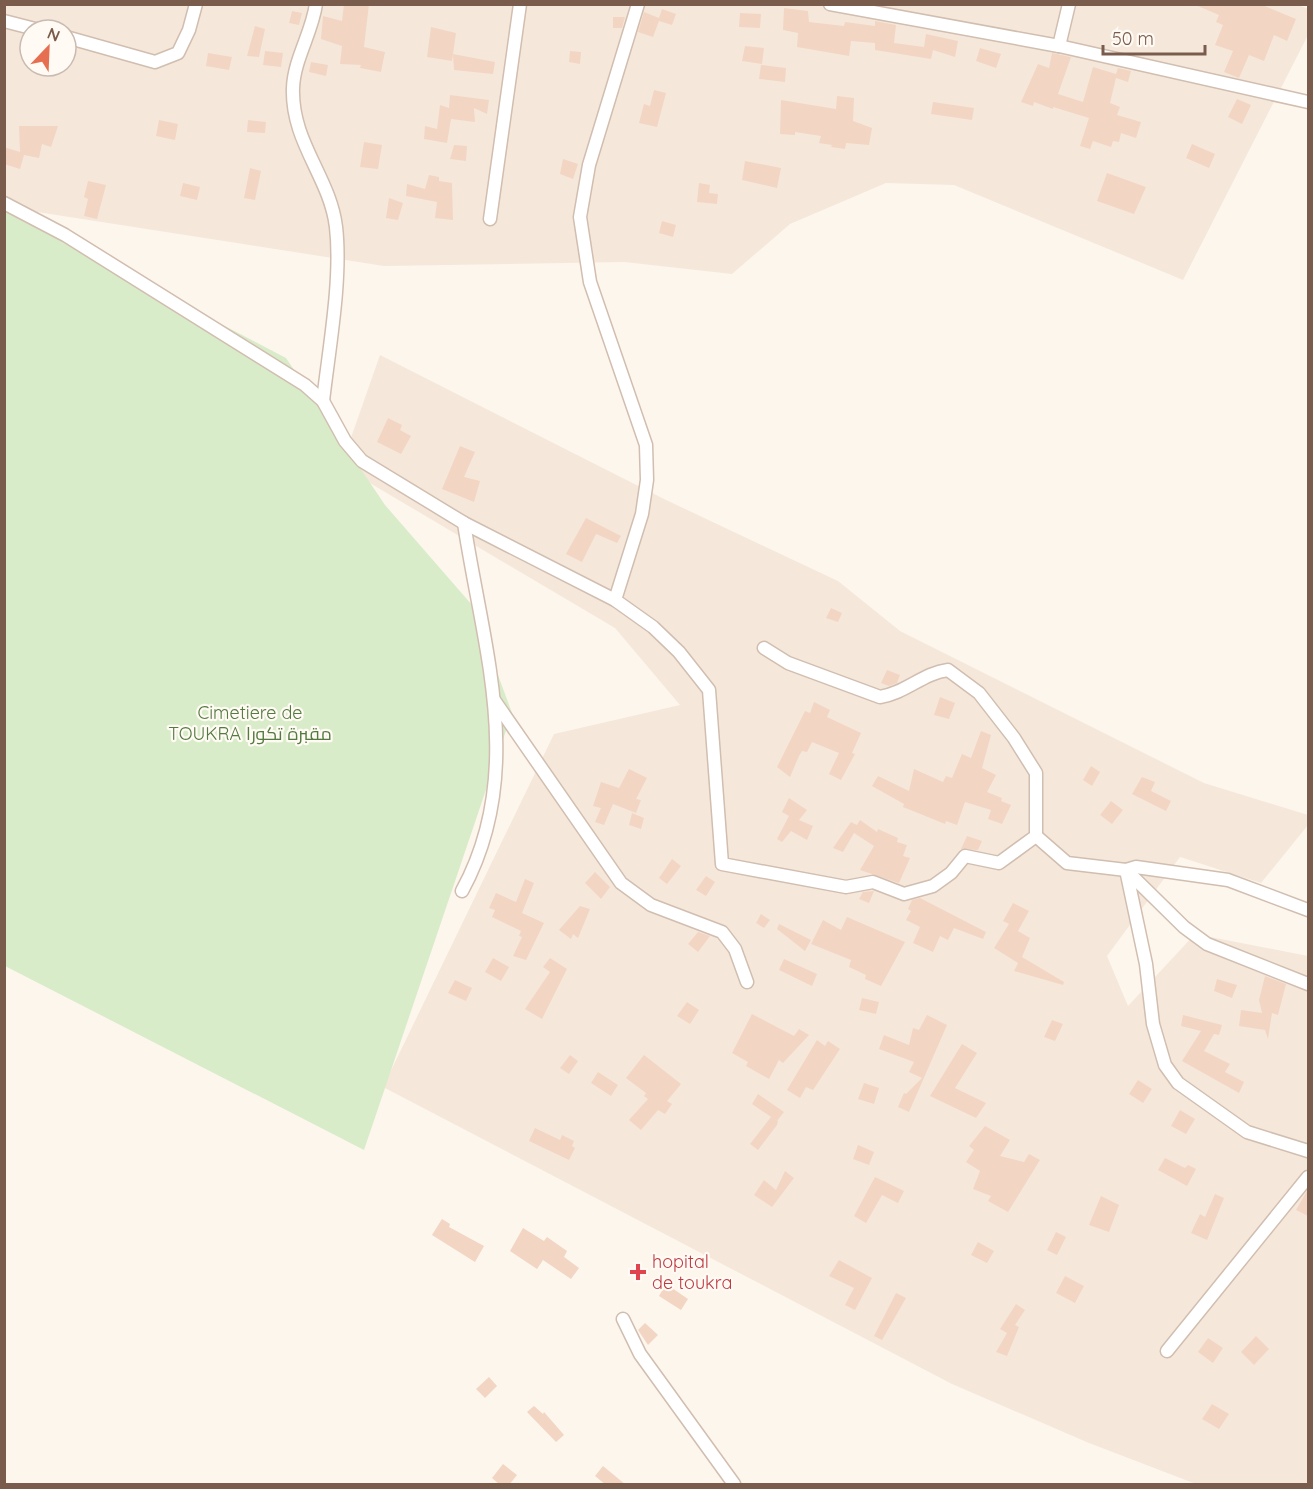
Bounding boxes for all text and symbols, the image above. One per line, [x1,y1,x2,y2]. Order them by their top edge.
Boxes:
north arrow [18,18,78,78]
scale bar [1103,18,1205,56]
text: N [45,23,63,46]
text: 50 m [1112,27,1154,50]
park label: Cimetiere de TOUKRA مقبرة تكورا [168,701,332,745]
place label: hopital de toukra [652,1250,732,1294]
marker: hopital de toukra [629,1263,647,1281]

